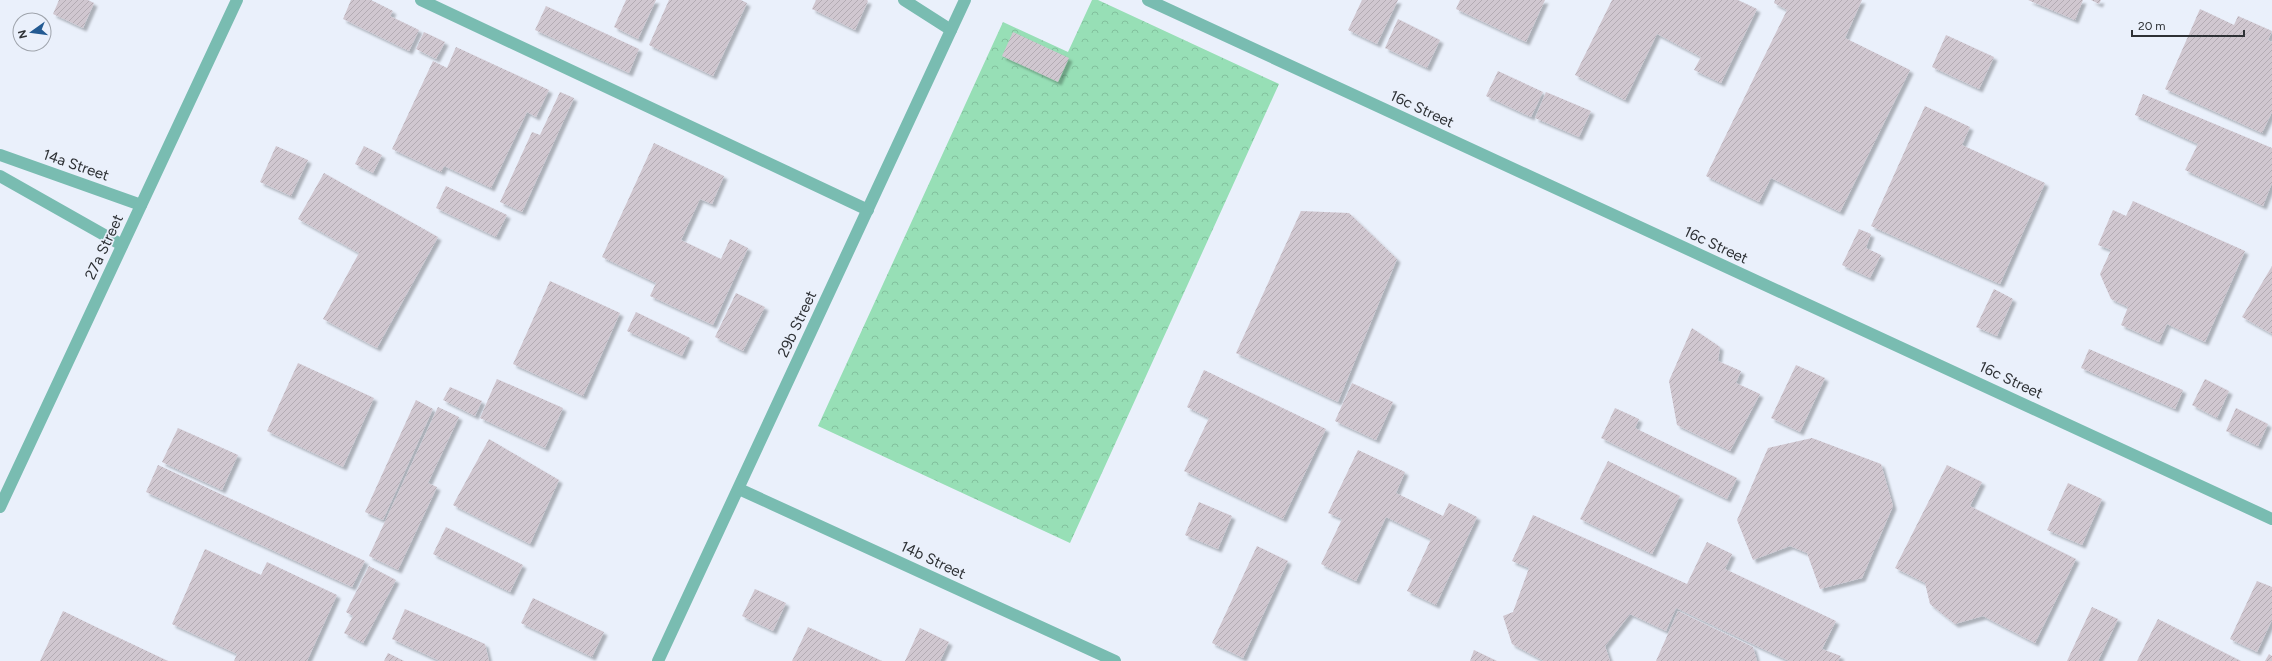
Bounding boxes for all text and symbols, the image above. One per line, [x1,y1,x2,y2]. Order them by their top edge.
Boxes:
north arrow [12,12,52,52]
scale bar [2132,12,2244,38]
text: 20 m [2138,19,2166,33]
text: N [15,29,30,40]
street label: 16c Street [1387,86,1457,132]
street label: 14a Street [41,145,112,185]
street label: 27a Street [81,211,127,282]
street label: 16c Street [1681,222,1751,268]
street label: 29b Street [774,288,820,360]
street label: 16c Street [1976,357,2046,403]
street label: 14b Street [897,537,969,583]

